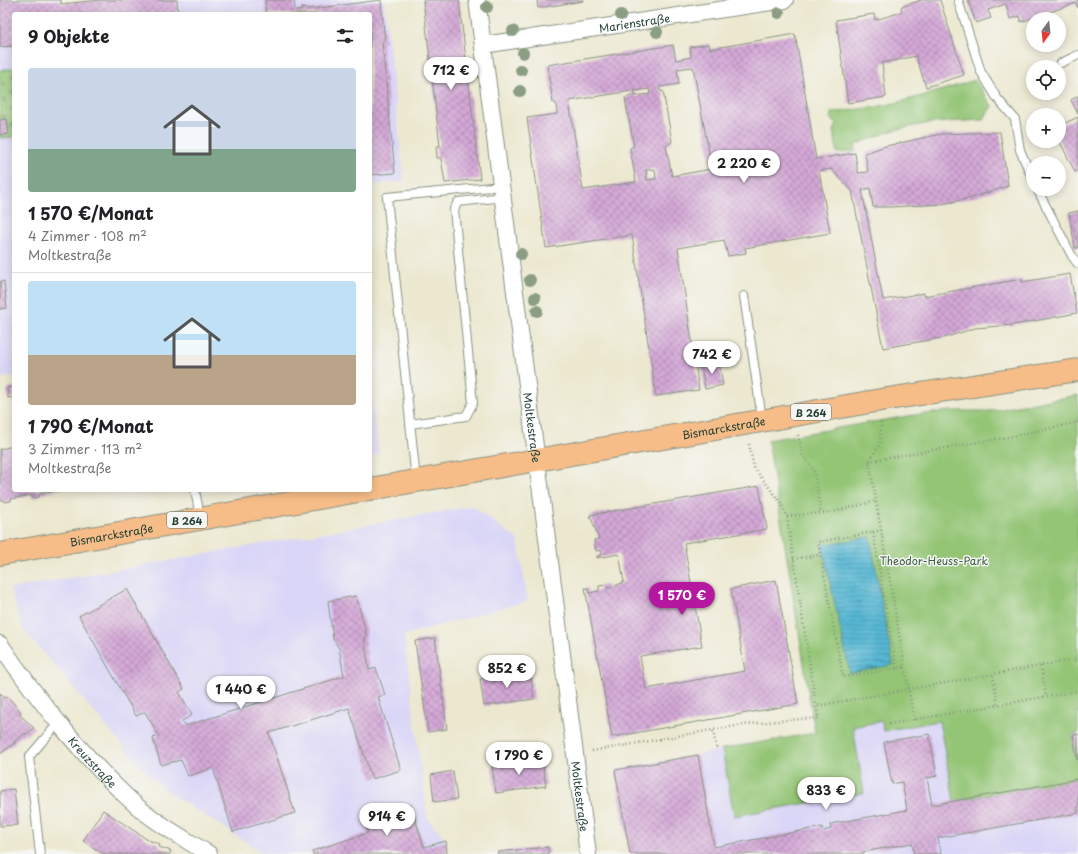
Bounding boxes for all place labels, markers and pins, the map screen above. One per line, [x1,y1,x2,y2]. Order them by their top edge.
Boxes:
pin: 712 € [423,57,479,91]
pin: 2 220 € [707,150,781,184]
pin: 742 € [684,341,740,375]
pin: 1 570 € [645,582,719,616]
pin: 852 € [479,655,535,689]
pin: 1 440 € [204,676,278,710]
pin: 1 790 € [482,742,556,776]
pin: 833 € [798,777,854,811]
pin: 914 € [359,803,415,837]

